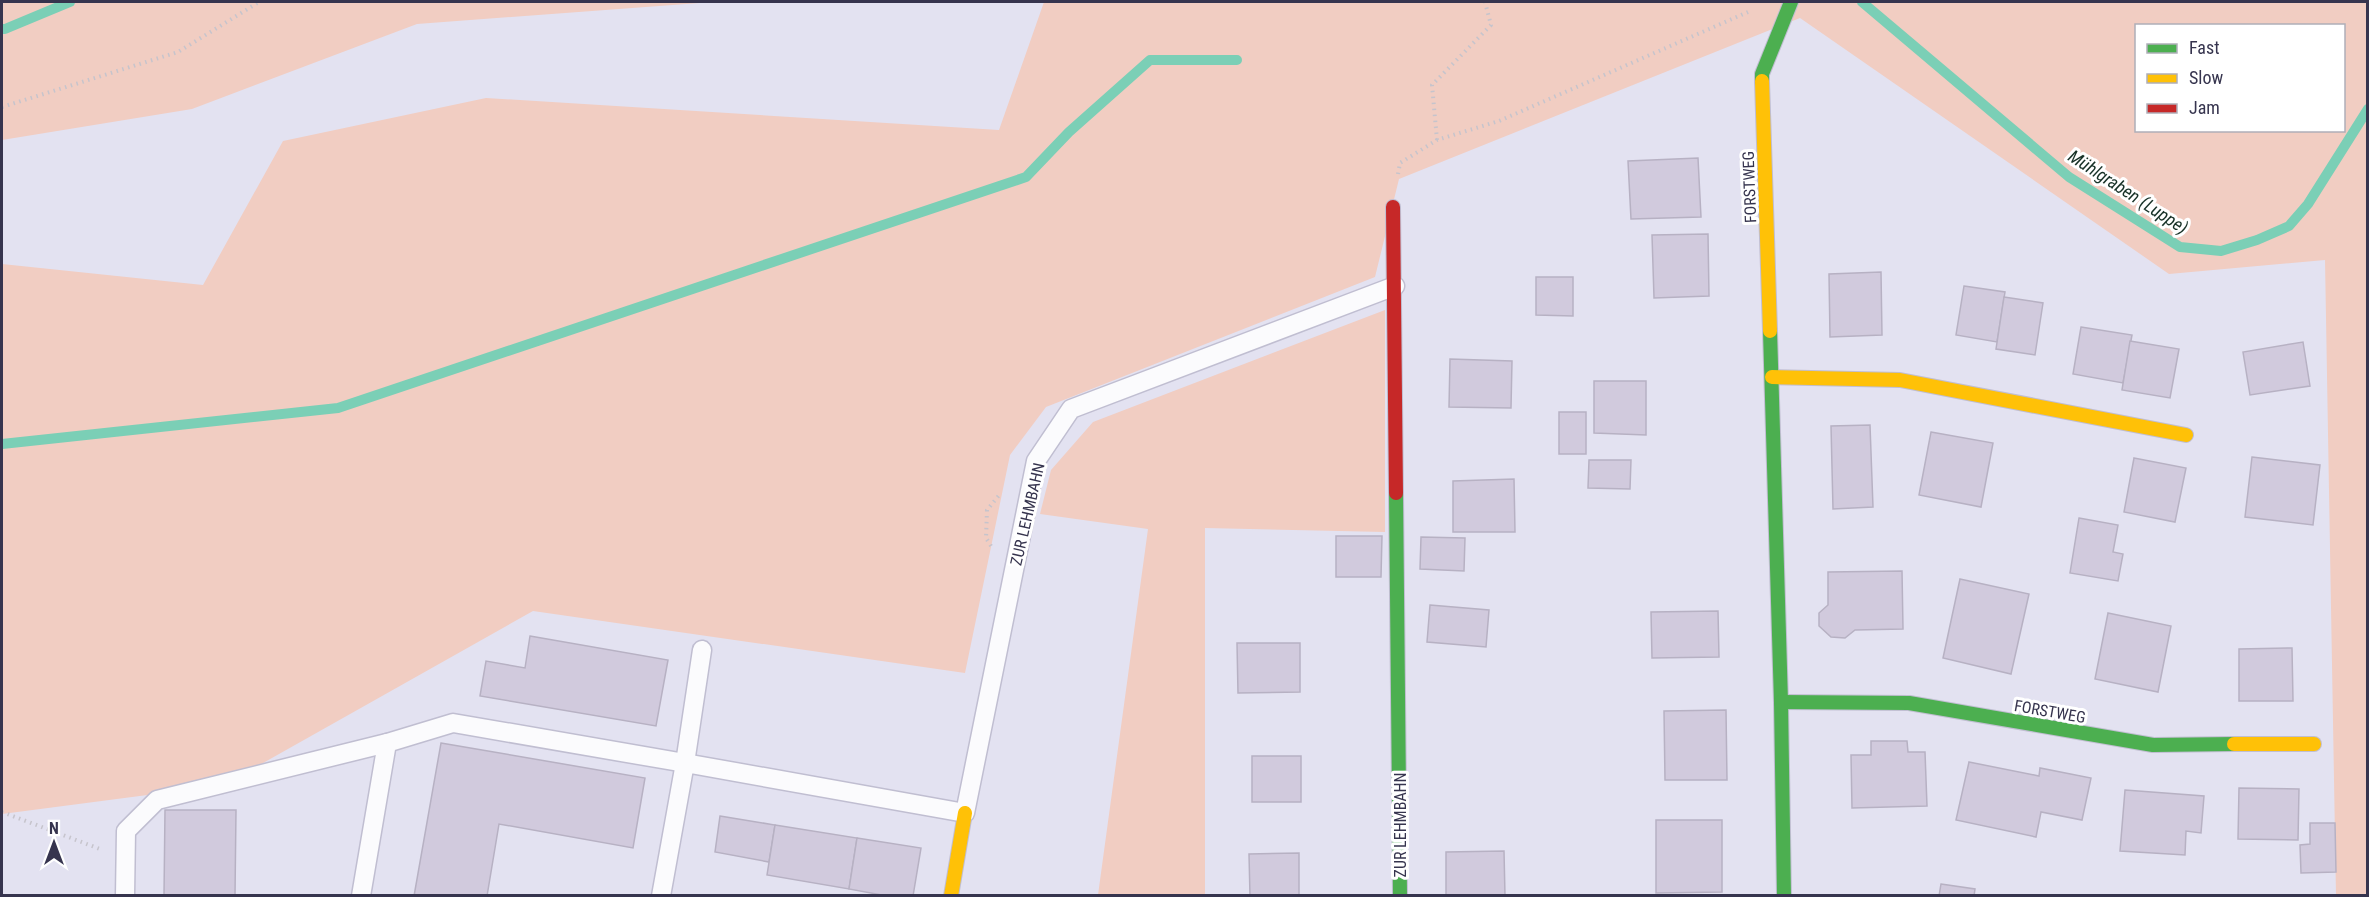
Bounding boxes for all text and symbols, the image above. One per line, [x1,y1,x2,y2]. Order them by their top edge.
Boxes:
legend [2135,24,2345,132]
text: Fast [2189,37,2220,58]
text: Slow [2189,67,2224,88]
text: Jam [2189,97,2220,118]
water label: Mühlgraben (Luppe) [2064,145,2192,239]
street label: FORSTWEG [1739,151,1760,223]
street label: ZUR LEHMBAHN [1006,461,1049,567]
street label: FORSTWEG [2013,696,2087,727]
street label: ZUR LEHMBAHN [1391,773,1410,877]
north arrow [24,813,84,873]
text: N [49,819,59,838]

